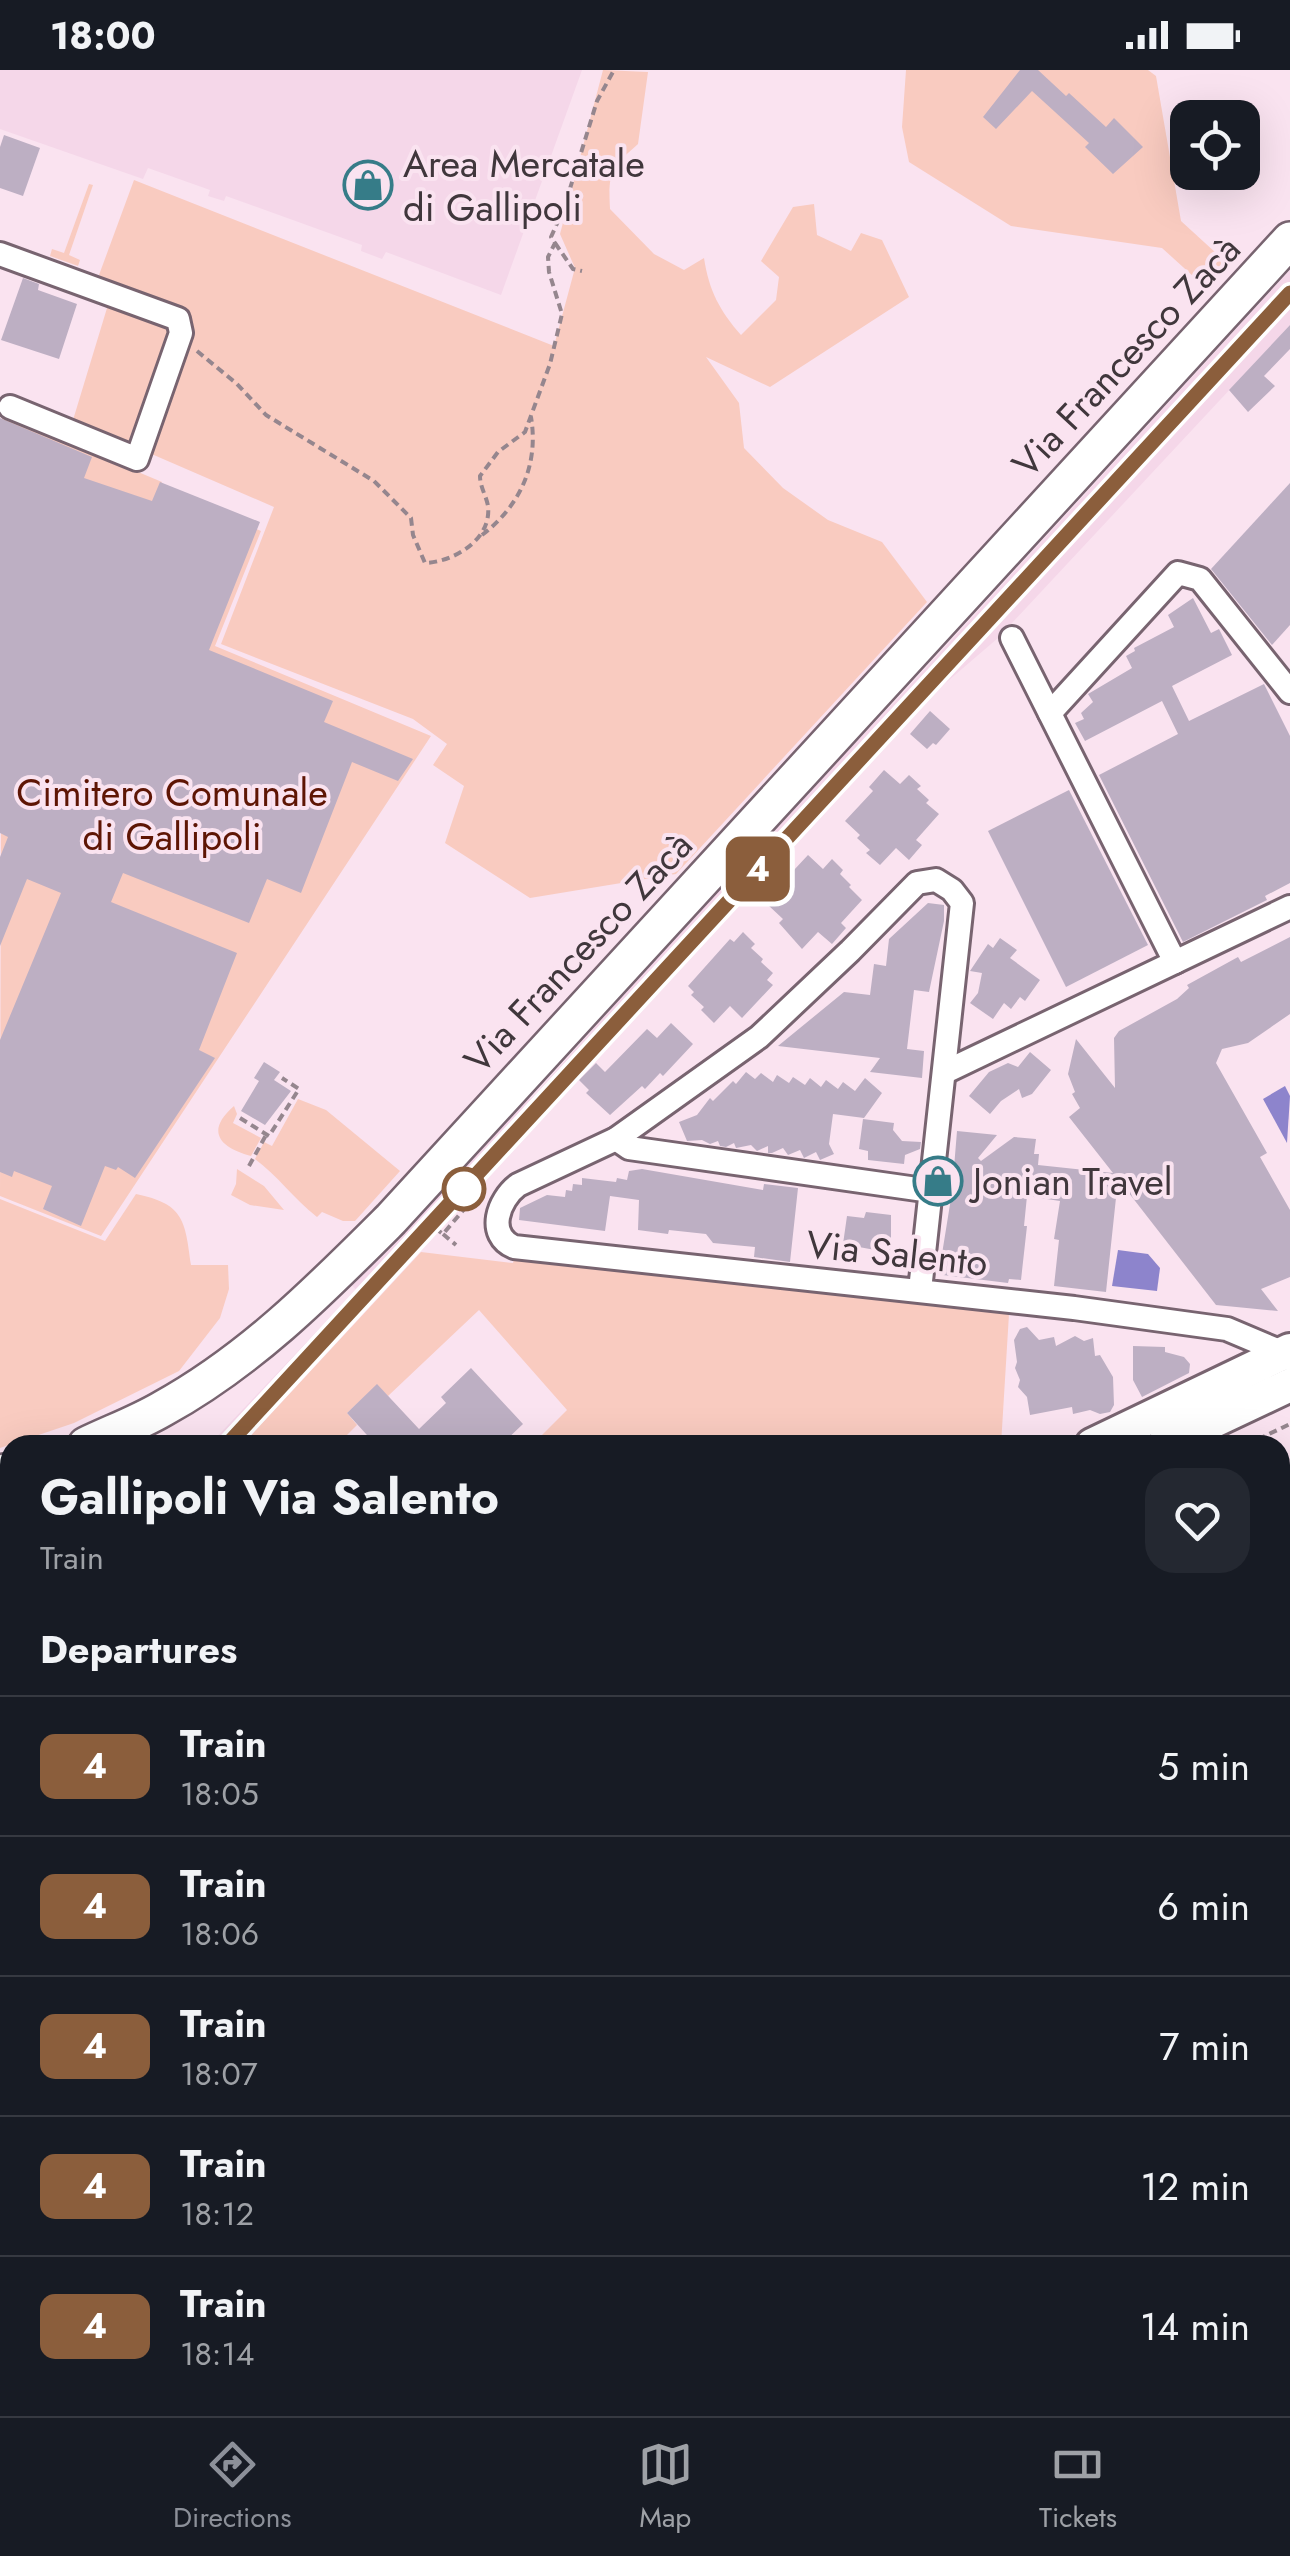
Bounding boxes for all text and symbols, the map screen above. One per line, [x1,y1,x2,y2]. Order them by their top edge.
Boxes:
text: 18:00 [50,8,156,63]
map controls [1170,100,1260,190]
button: locate [1170,100,1260,190]
place label: Area Mercatale di Gallipoli [403,136,645,235]
shop icon: Area Mercatale di Gallipoli [342,159,394,211]
street label: Via Francesco Zacà [999,223,1253,489]
park label: Cimitero Comunale di Gallipoli [16,765,328,864]
street label: Via Francesco Zacà [451,819,705,1085]
line badge: 4 [726,836,790,902]
text: 4 [746,844,770,894]
place label: Jonian Travel [968,1154,1173,1209]
shop icon: Jonian Travel [912,1155,964,1207]
unlabelled marker [443,1168,485,1210]
street label: Via Salento [804,1216,990,1290]
text: Gallipoli Via Salento [40,1463,499,1532]
button: heart [1145,1468,1250,1573]
text: Train [40,1535,104,1581]
text: Departures [40,1622,237,1677]
text: Train [180,1716,267,1771]
text: 5 min [1158,1739,1250,1794]
text: 4 [83,1741,107,1791]
text: 18:05 [180,1771,259,1817]
text: Train [180,1856,267,1911]
text: 6 min [1157,1879,1250,1934]
text: 4 [83,1881,107,1931]
text: 18:06 [180,1911,259,1957]
text: Train [180,1996,267,2051]
text: 7 min [1159,2019,1250,2074]
text: 4 [83,2021,107,2071]
text: 18:07 [180,2051,257,2097]
text: Train [180,2136,267,2191]
text: 12 min [1140,2159,1250,2214]
text: 4 [83,2161,107,2211]
text: 18:12 [180,2191,254,2237]
text: Train [180,2276,267,2331]
text: 14 min [1140,2299,1250,2354]
text: 4 [83,2301,107,2351]
text: 18:14 [180,2331,255,2377]
tab: Directions [173,2437,292,2538]
tab: Map [638,2437,693,2538]
tab: Tickets [1039,2437,1117,2538]

